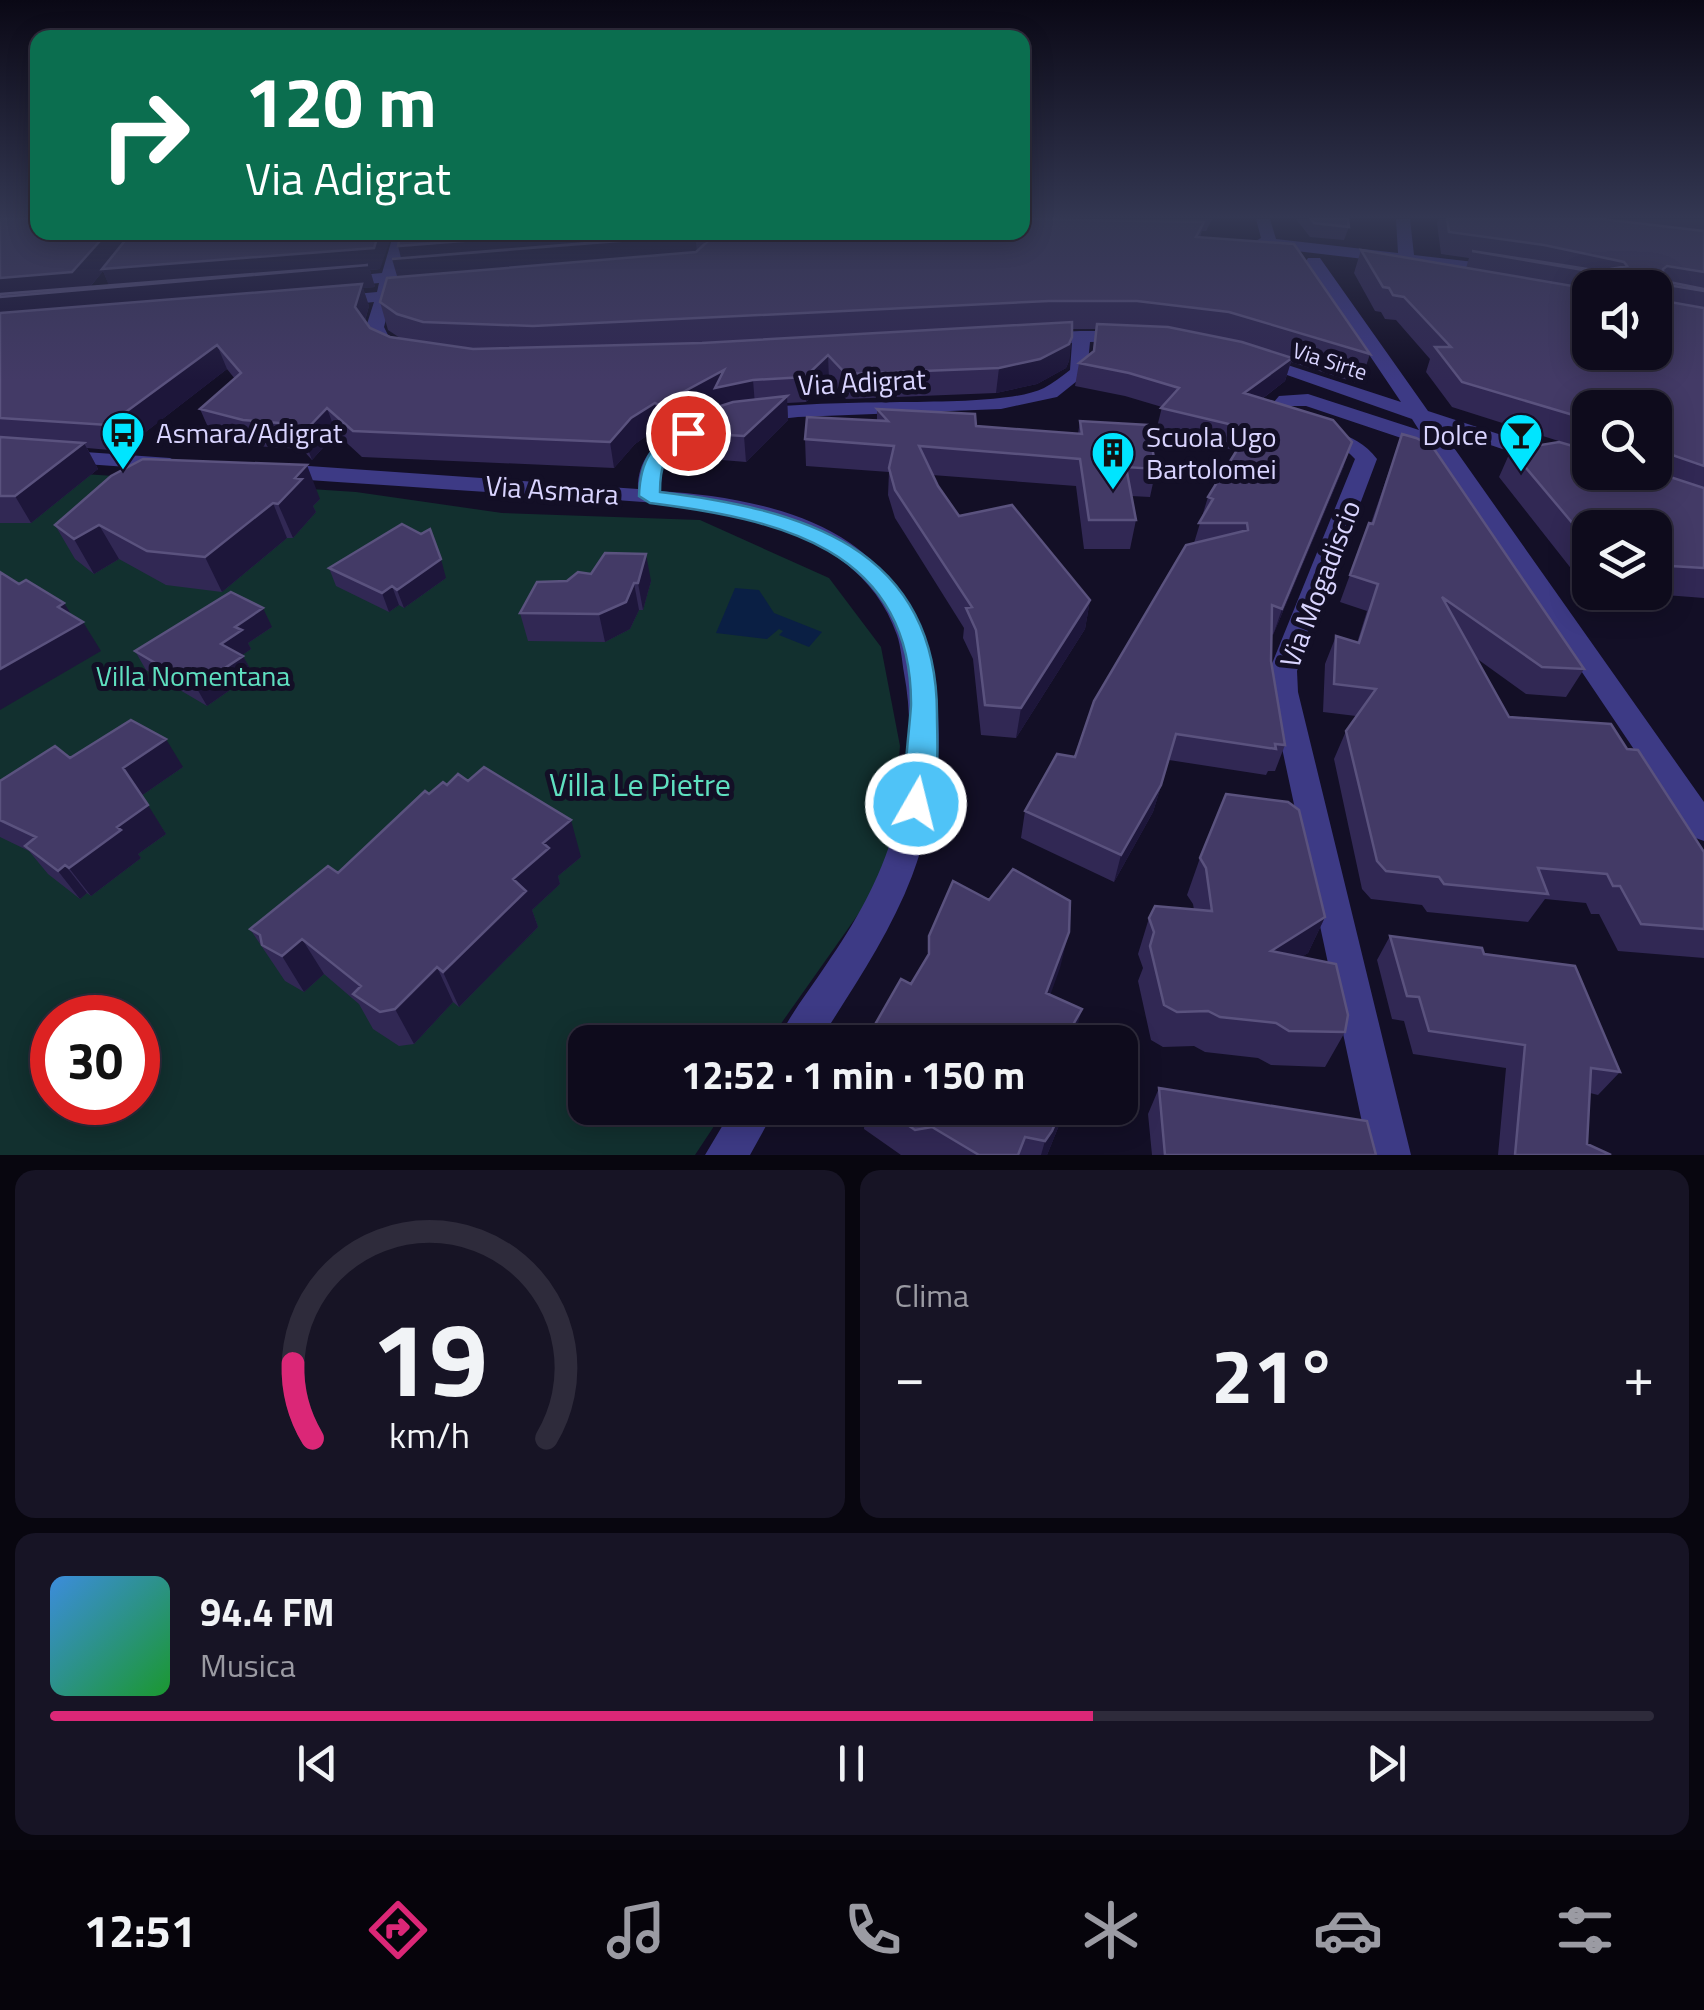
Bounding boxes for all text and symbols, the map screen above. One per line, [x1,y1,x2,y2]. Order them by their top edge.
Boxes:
text: 120 m [245,48,437,154]
icon: right [80,70,210,200]
text: Via Adigrat [245,144,451,212]
map controls [1572,270,1672,610]
button: sound [1572,270,1672,370]
street label: Via Sirte [1288,333,1372,389]
street label: Via Adigrat [797,357,927,406]
button: search [1572,390,1672,490]
pin [646,391,731,476]
icon: arrive [661,406,716,461]
bus stop icon: Asmara/Adigrat [100,410,146,471]
place label: Asmara/Adigrat [156,411,343,454]
bar icon: Dolce [1498,412,1544,473]
place label: Dolce [1423,413,1488,456]
place label: Scuola Ugo Bartolomei [1146,415,1277,490]
building icon: Scuola Ugo Bartolomei [1090,430,1136,491]
street label: Via Asmara [484,463,620,516]
street label: Via Mogadiscio [1268,494,1371,674]
button: layers [1572,510,1672,610]
park label: Villa Nomentana [96,654,290,697]
position arrow [864,752,968,856]
park label: Villa Le Pietre [549,760,731,808]
speed limit sign: 30 [30,995,160,1125]
text: 12:52 · 1 min · 150 m [681,1046,1025,1104]
text: Clima [895,1271,969,1319]
text: 19 [372,1278,488,1436]
text: 21° [1211,1318,1337,1432]
text: − [895,1334,925,1417]
text: + [1623,1334,1654,1417]
text: km/h [389,1407,470,1462]
text: 94.4 FM [200,1583,335,1641]
text: Musica [200,1641,296,1689]
icon: previous [290,1736,345,1791]
icon: pause [824,1736,879,1791]
icon: next [1359,1736,1414,1791]
icon: directions [363,1895,433,1965]
icon: music [601,1895,671,1965]
icon: phone [838,1895,908,1965]
icon: climate [1076,1895,1146,1965]
icon: car [1313,1895,1383,1965]
icon: filters [1550,1895,1620,1965]
text: 12:51 [84,1896,196,1964]

